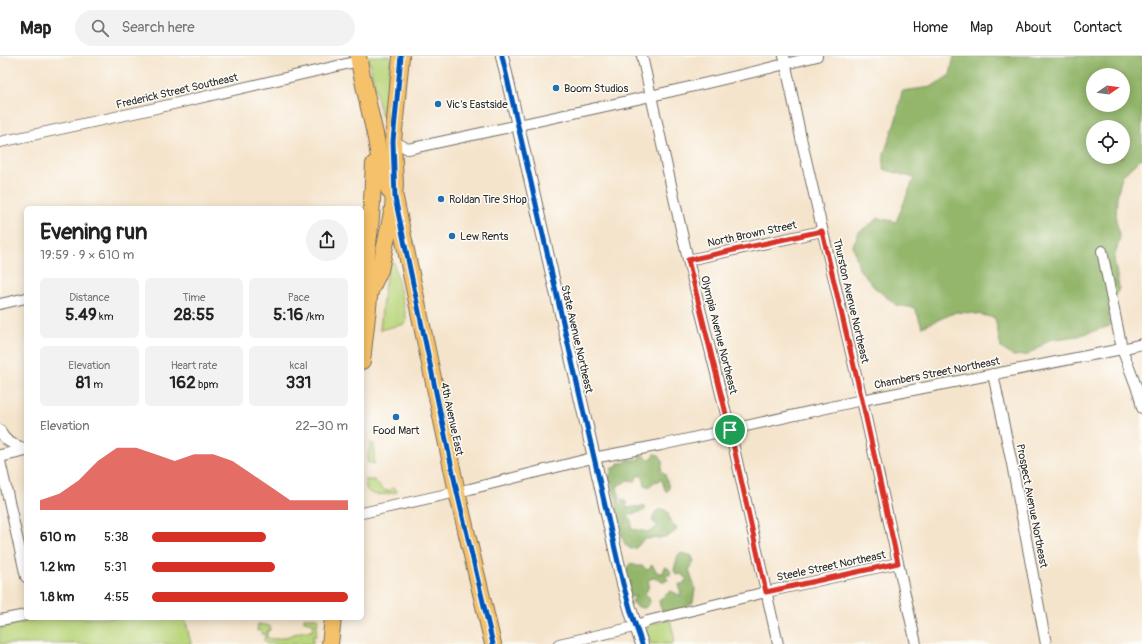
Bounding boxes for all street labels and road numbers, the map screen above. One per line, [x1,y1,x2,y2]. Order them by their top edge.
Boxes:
street label: Frederick Street Southeast [115,71,240,111]
street label: North Brown Street [706,218,798,250]
street label: Thurston Avenue Northeast [830,237,872,365]
street label: Olympia Avenue Northeast [698,274,740,396]
street label: State Avenue Northeast [558,284,596,395]
street label: Chambers Street Northeast [873,354,1002,392]
street label: 4th Avenue East [438,381,466,457]
street label: Prospect Avenue Northeast [1014,443,1051,570]
street label: Steele Street Northeast [775,548,887,584]

